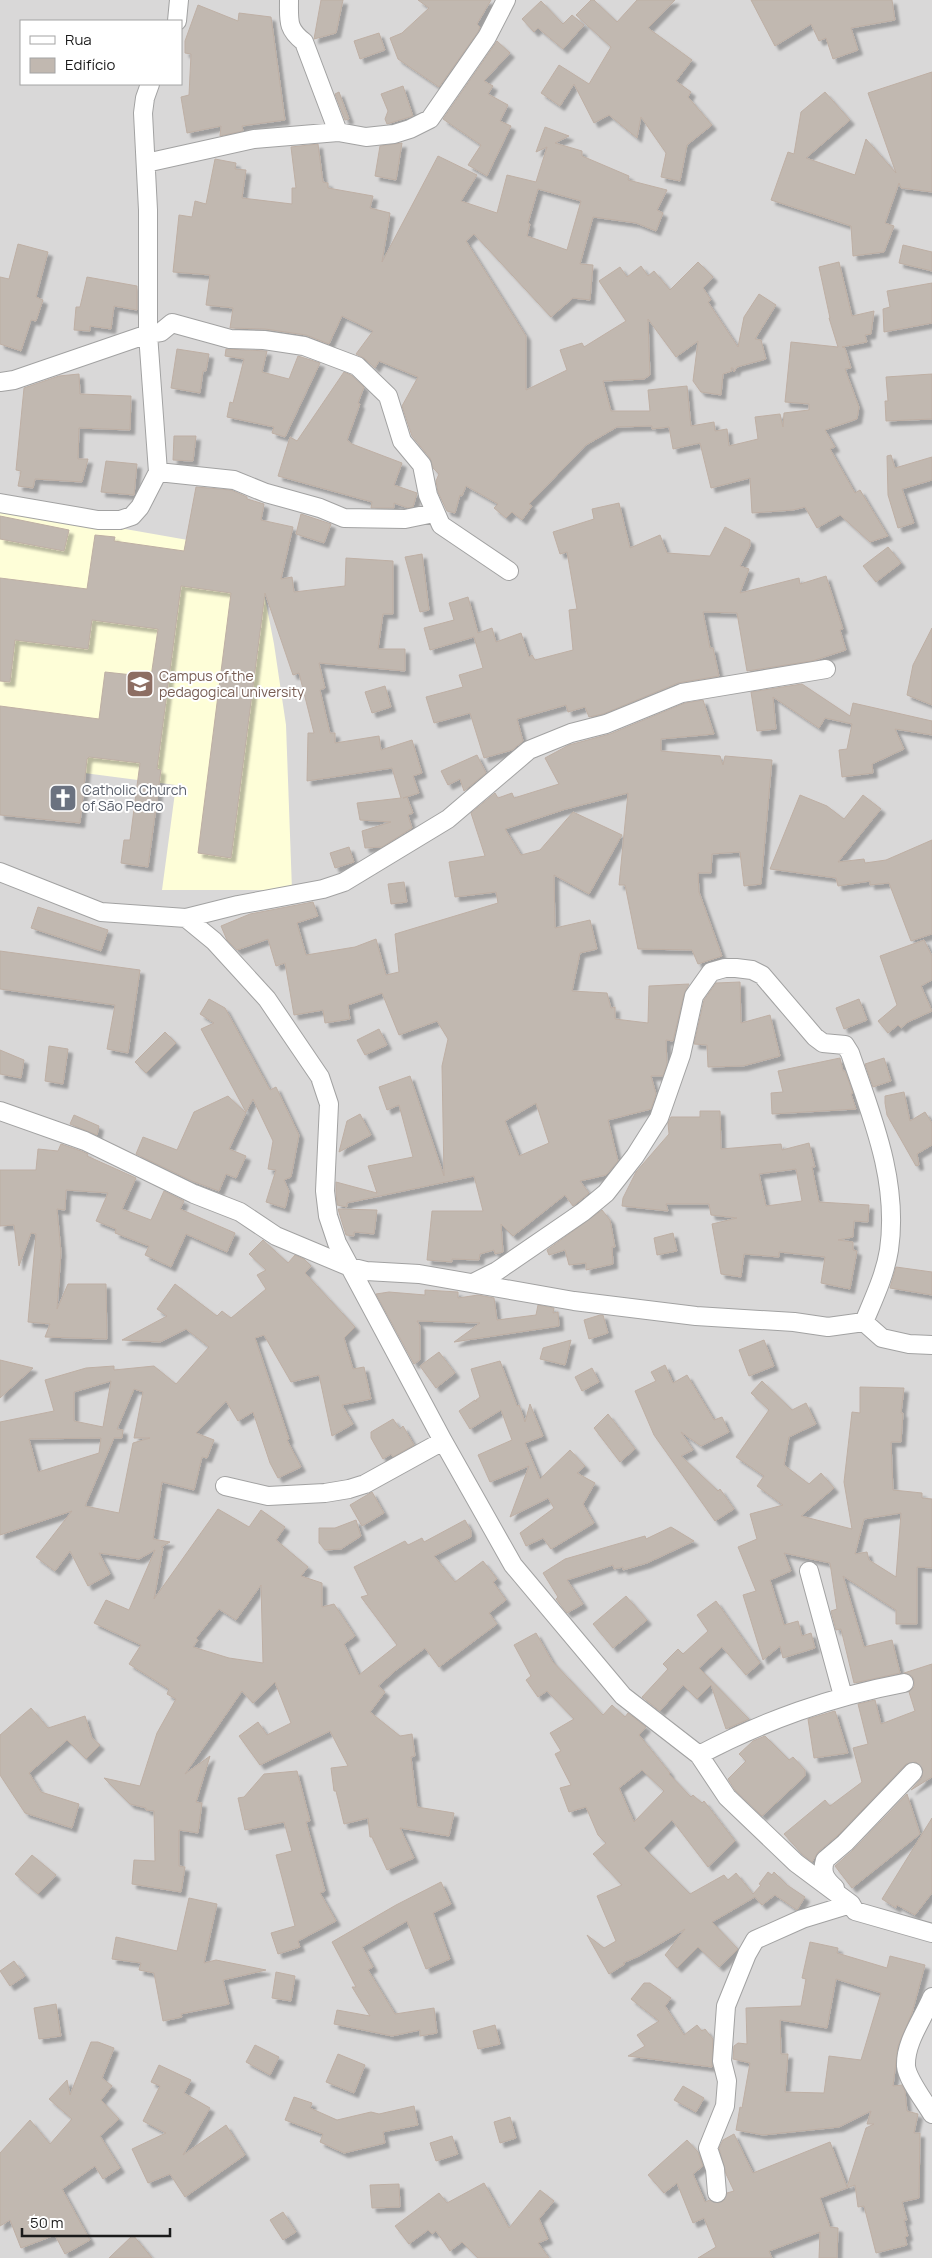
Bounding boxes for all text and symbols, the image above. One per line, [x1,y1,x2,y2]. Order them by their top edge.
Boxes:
legend [20,20,182,85]
text: Rua [65,29,92,50]
text: Edifício [65,54,116,75]
place label: Campus of the pedagogical university [159,666,305,701]
school or university icon: Campus of the pedagogical university [125,669,155,699]
place label: Catholic Church of São Pedro [82,780,187,815]
church icon: Catholic Church of São Pedro [48,783,78,813]
scale bar [22,2206,170,2238]
text: 50 m [30,2212,64,2233]

